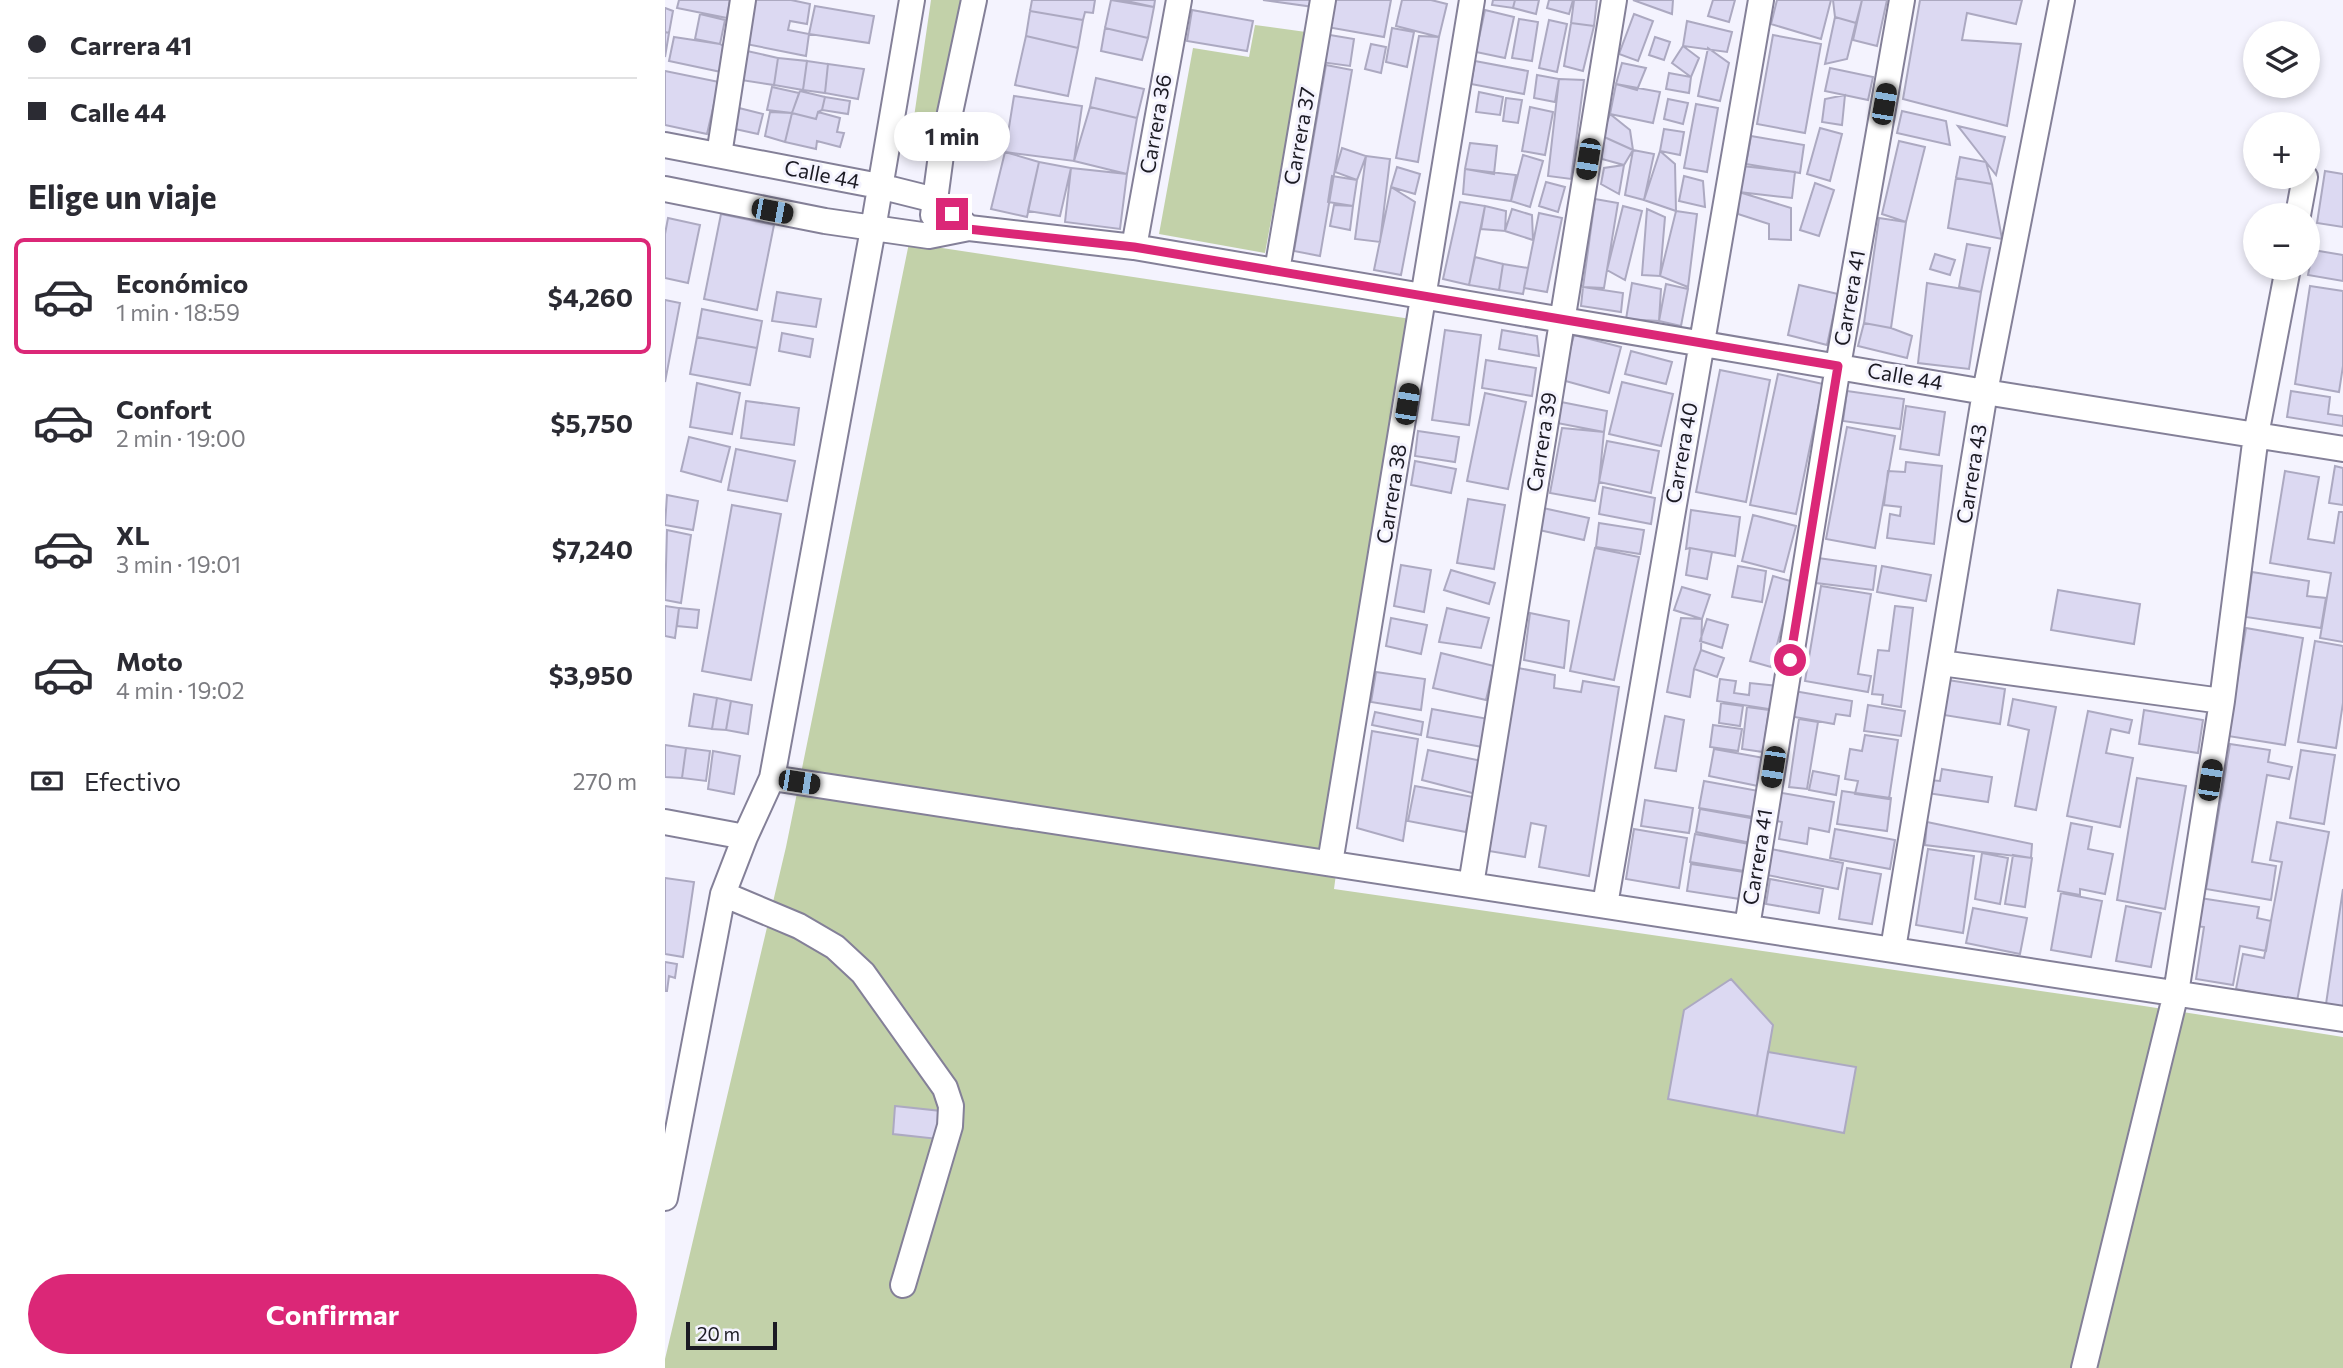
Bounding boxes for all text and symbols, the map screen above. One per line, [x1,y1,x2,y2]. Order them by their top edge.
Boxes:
map controls [2243,21,2320,280]
button: layers [2243,21,2320,98]
text: Carrera 41 [70,29,192,60]
street label: Carrera 36 [1133,72,1176,176]
car [1871,81,1898,127]
street label: Carrera 37 [1278,85,1319,187]
text: Calle 44 [70,96,166,127]
button: + [2243,112,2320,189]
callout: 1 min [894,113,1010,162]
text: 1 min [925,122,979,150]
car [1575,137,1602,181]
street label: Calle 44 [782,154,863,193]
text: Elige un viaje [28,176,217,216]
car [750,197,795,225]
route end [936,198,968,230]
button: − [2243,203,2320,280]
street label: Carrera 41 [1828,248,1869,348]
icon: car [32,265,95,328]
text: Económico [116,267,248,298]
text: $4,260 [548,281,633,312]
text: 1 min · 18:59 [116,298,240,326]
street label: Calle 44 [1865,357,1945,395]
car [1394,382,1421,426]
street label: Carrera 39 [1520,390,1561,493]
icon: car [32,391,95,454]
text: Confort [116,393,212,424]
street label: Carrera 40 [1659,400,1702,505]
text: $5,750 [550,407,633,438]
street label: Carrera 43 [1950,422,1991,525]
text: 2 min · 19:00 [116,424,246,452]
street label: Carrera 38 [1370,442,1411,545]
icon: car [32,517,95,580]
text: XL [116,519,150,550]
text: $7,240 [552,533,633,564]
text: 3 min · 19:01 [116,550,241,578]
icon: car [32,643,95,706]
route start [1774,644,1806,676]
text: Moto [116,645,183,676]
text: $3,950 [549,659,633,690]
text: 4 min · 19:02 [116,676,245,704]
car [1760,745,1787,789]
car [2197,758,2224,802]
icon: cash [28,762,66,800]
text: Efectivo [84,765,181,796]
text: 270 m [573,767,637,795]
car [777,768,822,796]
street label: Carrera 41 [1737,807,1776,907]
button: Confirmar [28,1274,637,1354]
scale bar [686,1319,777,1351]
text: 20 m [697,1322,740,1345]

